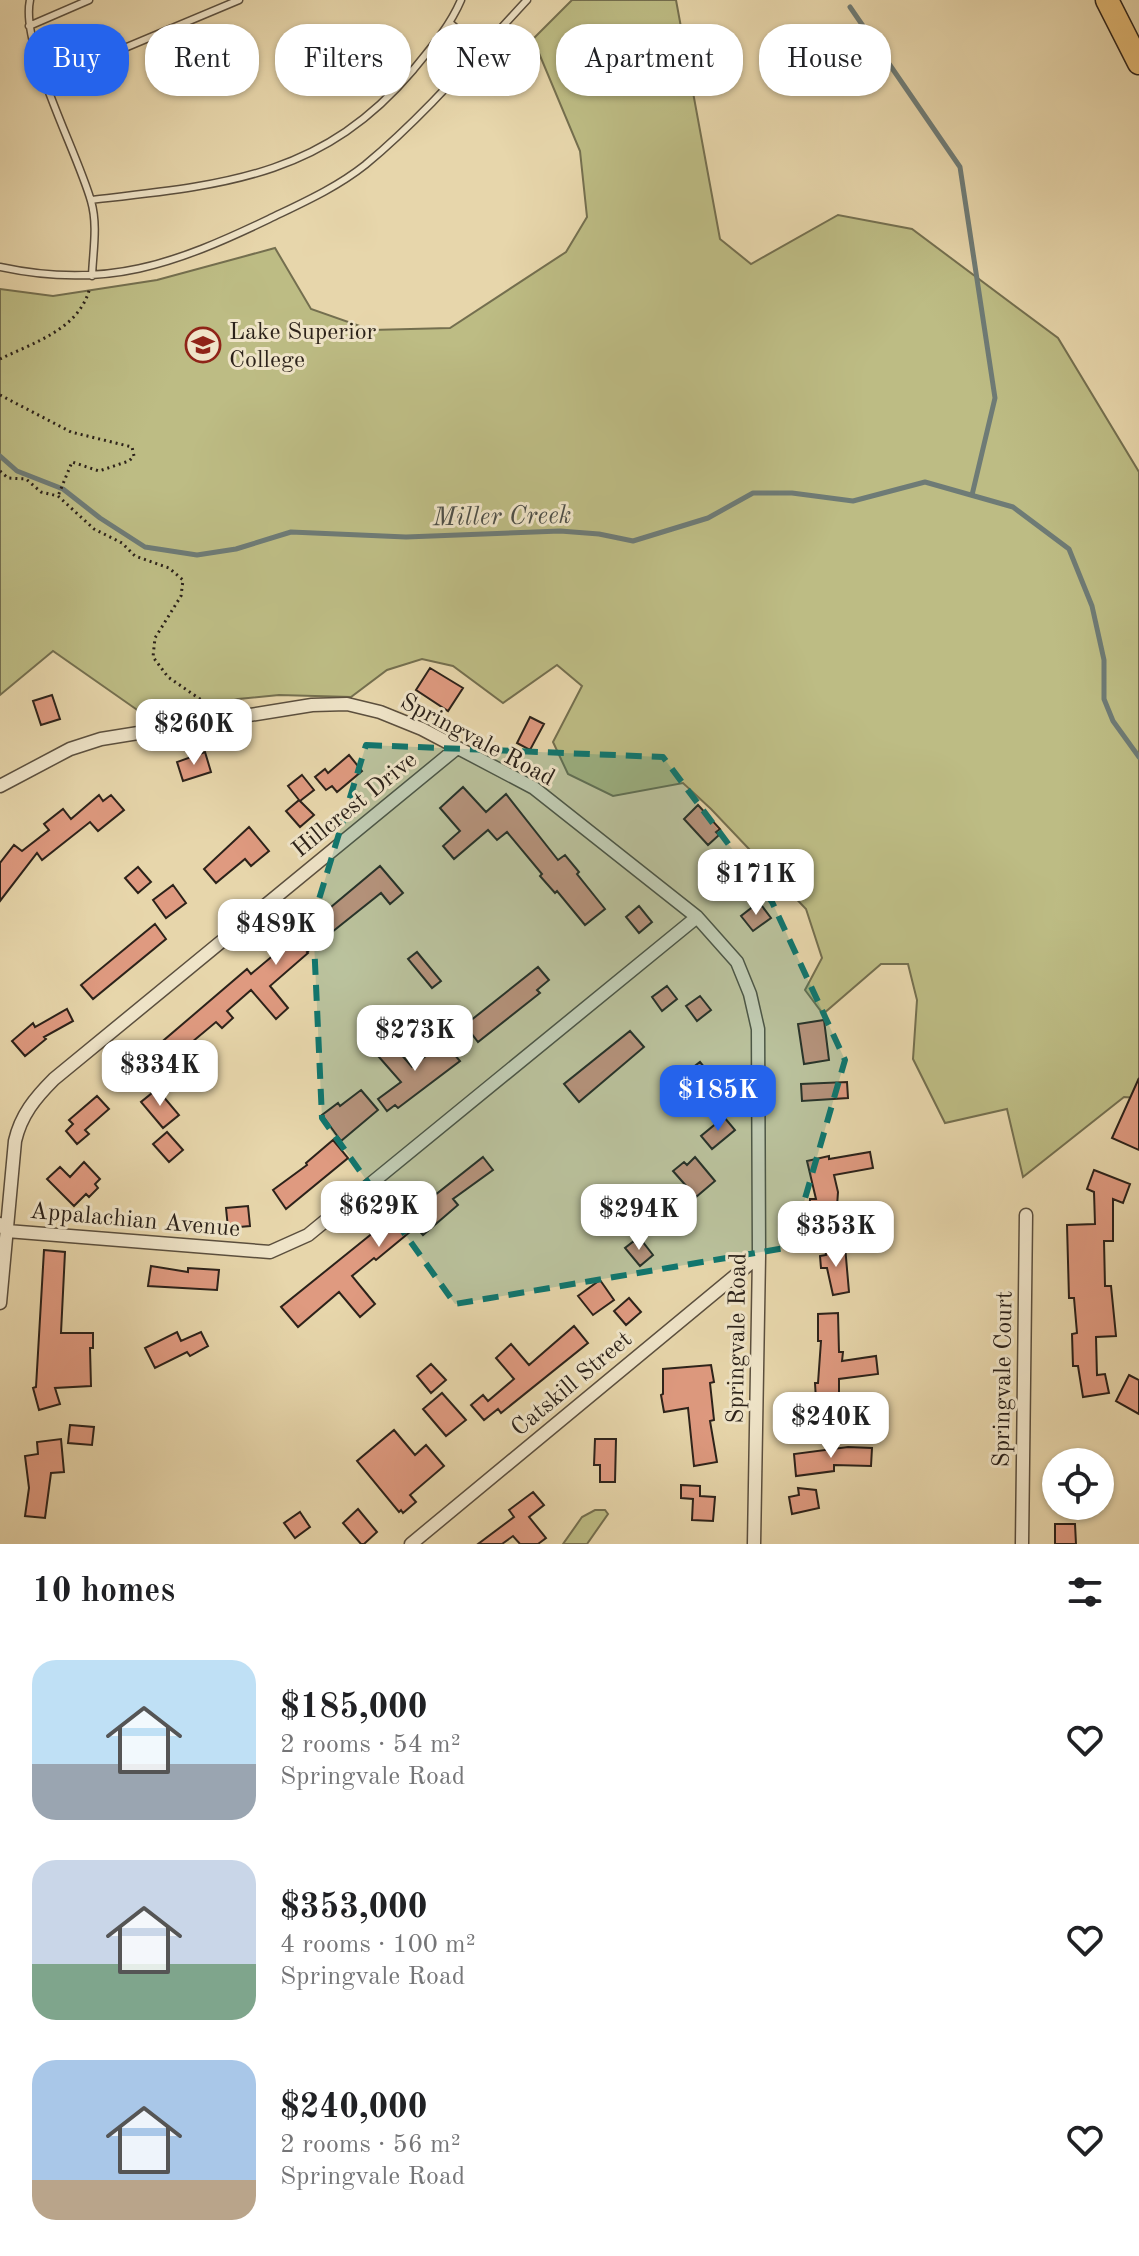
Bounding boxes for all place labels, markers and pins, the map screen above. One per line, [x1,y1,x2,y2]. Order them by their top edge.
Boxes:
place label: Lake Superior College [229,321,377,373]
school or university icon: Lake Superior College [184,326,222,364]
pin: $260K [138,699,250,767]
pin: $171K [700,849,812,917]
pin: $489K [220,899,332,967]
pin: $273K [359,1005,471,1073]
pin: $334K [104,1040,216,1108]
pin: $185K [662,1065,774,1133]
pin: $629K [323,1181,435,1249]
pin: $294K [583,1184,695,1252]
pin: $353K [780,1201,892,1269]
pin: $240K [775,1392,887,1460]

